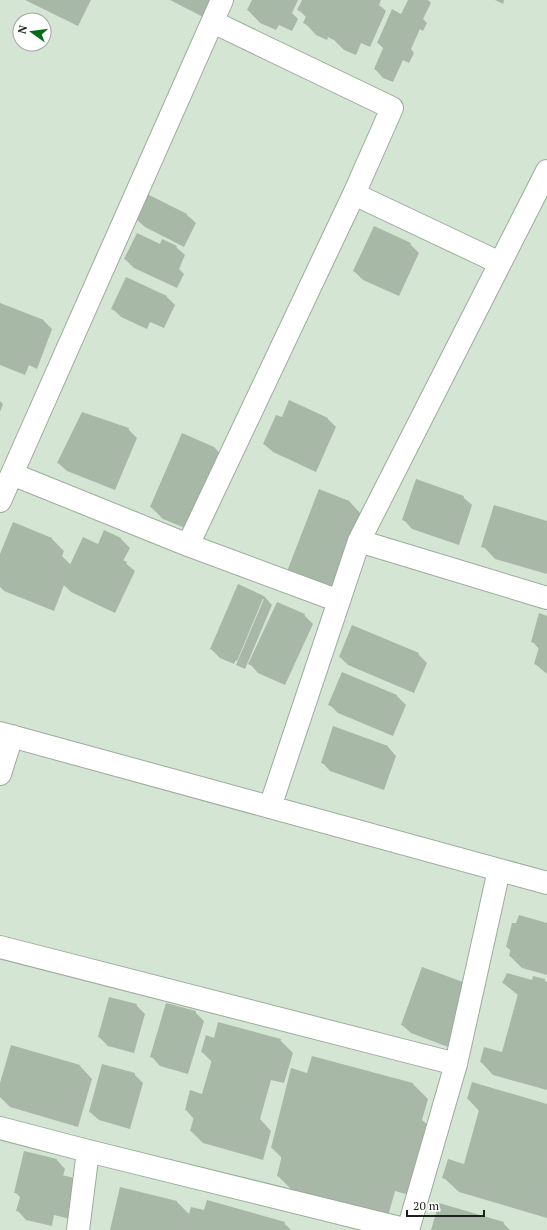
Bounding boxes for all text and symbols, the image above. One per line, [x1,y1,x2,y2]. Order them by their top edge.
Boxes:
north arrow [12,12,52,52]
text: N [14,23,30,35]
scale bar [407,1192,484,1218]
text: 20 m [413,1198,440,1213]

